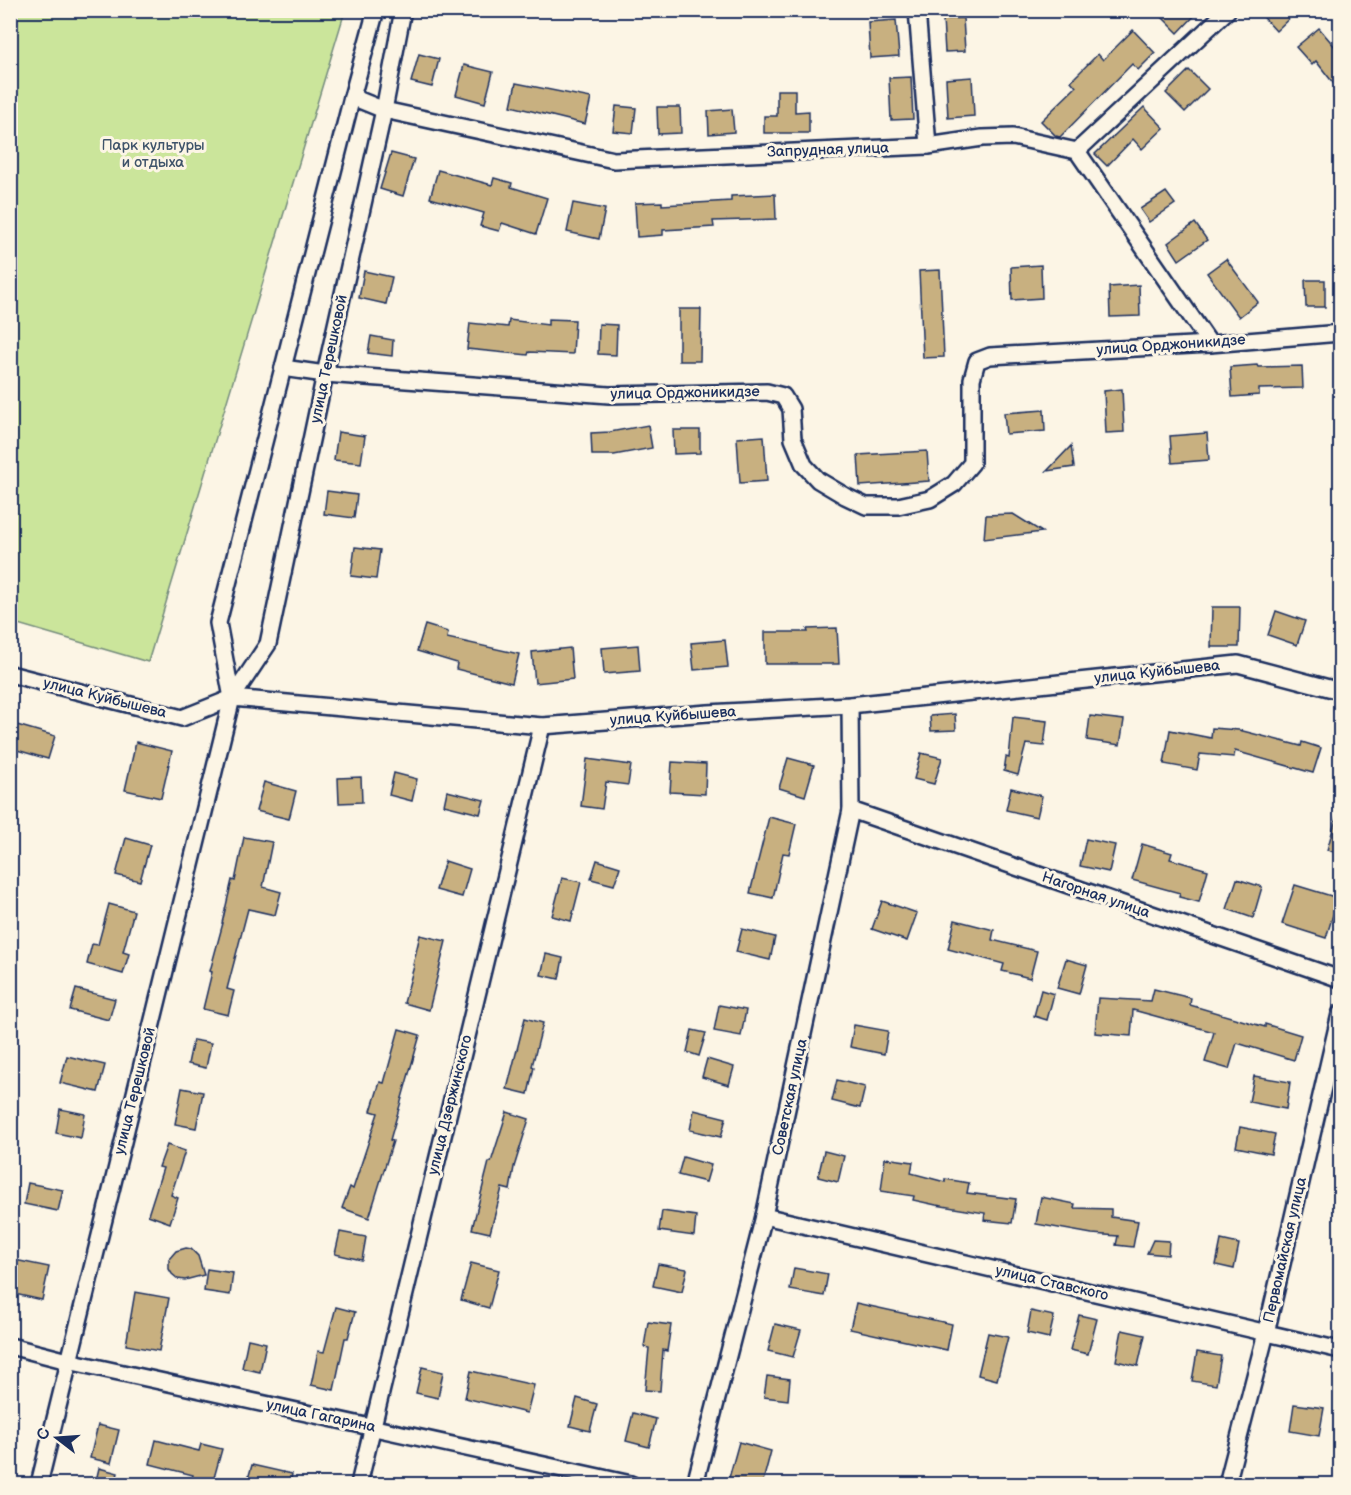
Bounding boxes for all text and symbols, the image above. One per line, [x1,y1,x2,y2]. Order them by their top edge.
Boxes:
park label: Парк культуры и отдыха [101,136,205,172]
street label: Запрудная улица [767,138,889,162]
street label: улица Терешковой [306,293,352,425]
street label: улица Орджоникидзе [1096,330,1246,360]
street label: улица Орджоникидзе [610,382,760,404]
street label: улица Куйбышева [1093,656,1221,688]
street label: улица Куйбышева [41,673,169,723]
street label: улица Куйбышева [609,702,737,730]
street label: Нагорная улица [1039,868,1153,922]
street label: улица Терешковой [110,1025,160,1157]
street label: улица Дзержинского [423,1033,477,1177]
street label: Советская улица [768,1037,812,1157]
street label: Первомайская улица [1259,1175,1311,1325]
street label: улица Ставского [994,1261,1110,1305]
street label: улица Гагарина [265,1395,378,1437]
north arrow [27,1408,87,1468]
text: С [33,1426,55,1442]

